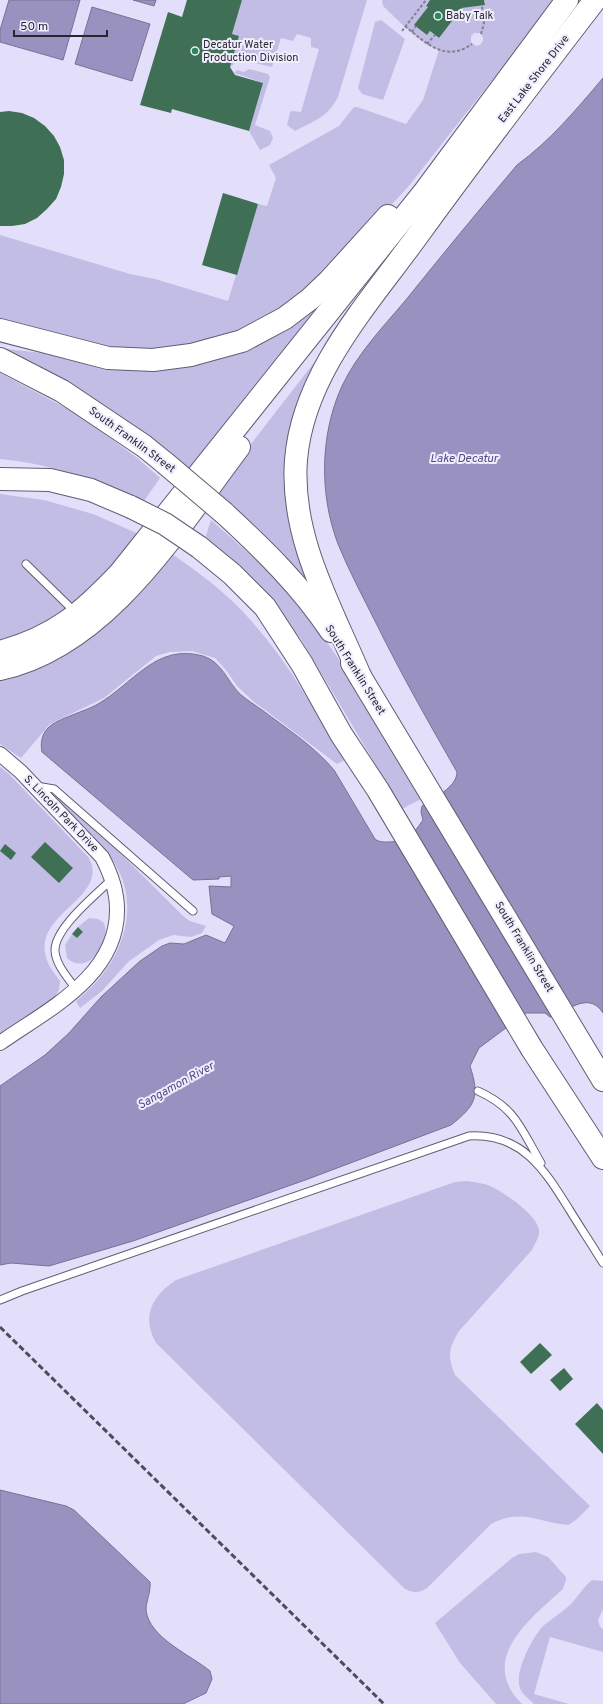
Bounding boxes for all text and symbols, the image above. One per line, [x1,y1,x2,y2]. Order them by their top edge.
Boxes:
place label: Baby Talk [446,9,494,23]
marker: Baby Talk [433,11,443,21]
scale bar [14,12,107,38]
text: 50 m [20,19,48,35]
street label: East Lake Shore Drive [495,32,573,126]
place label: Decatur Water Production Division [203,38,299,65]
marker: Decatur Water Production Division [190,46,200,56]
street label: South Franklin Street [86,404,178,476]
water label: Lake Decatur [430,451,499,467]
street label: South Franklin Street [322,622,388,718]
street label: S. Lincoln Park Drive [21,773,101,855]
street label: South Franklin Street [491,899,557,995]
water label: Sangamon River [135,1058,218,1114]

